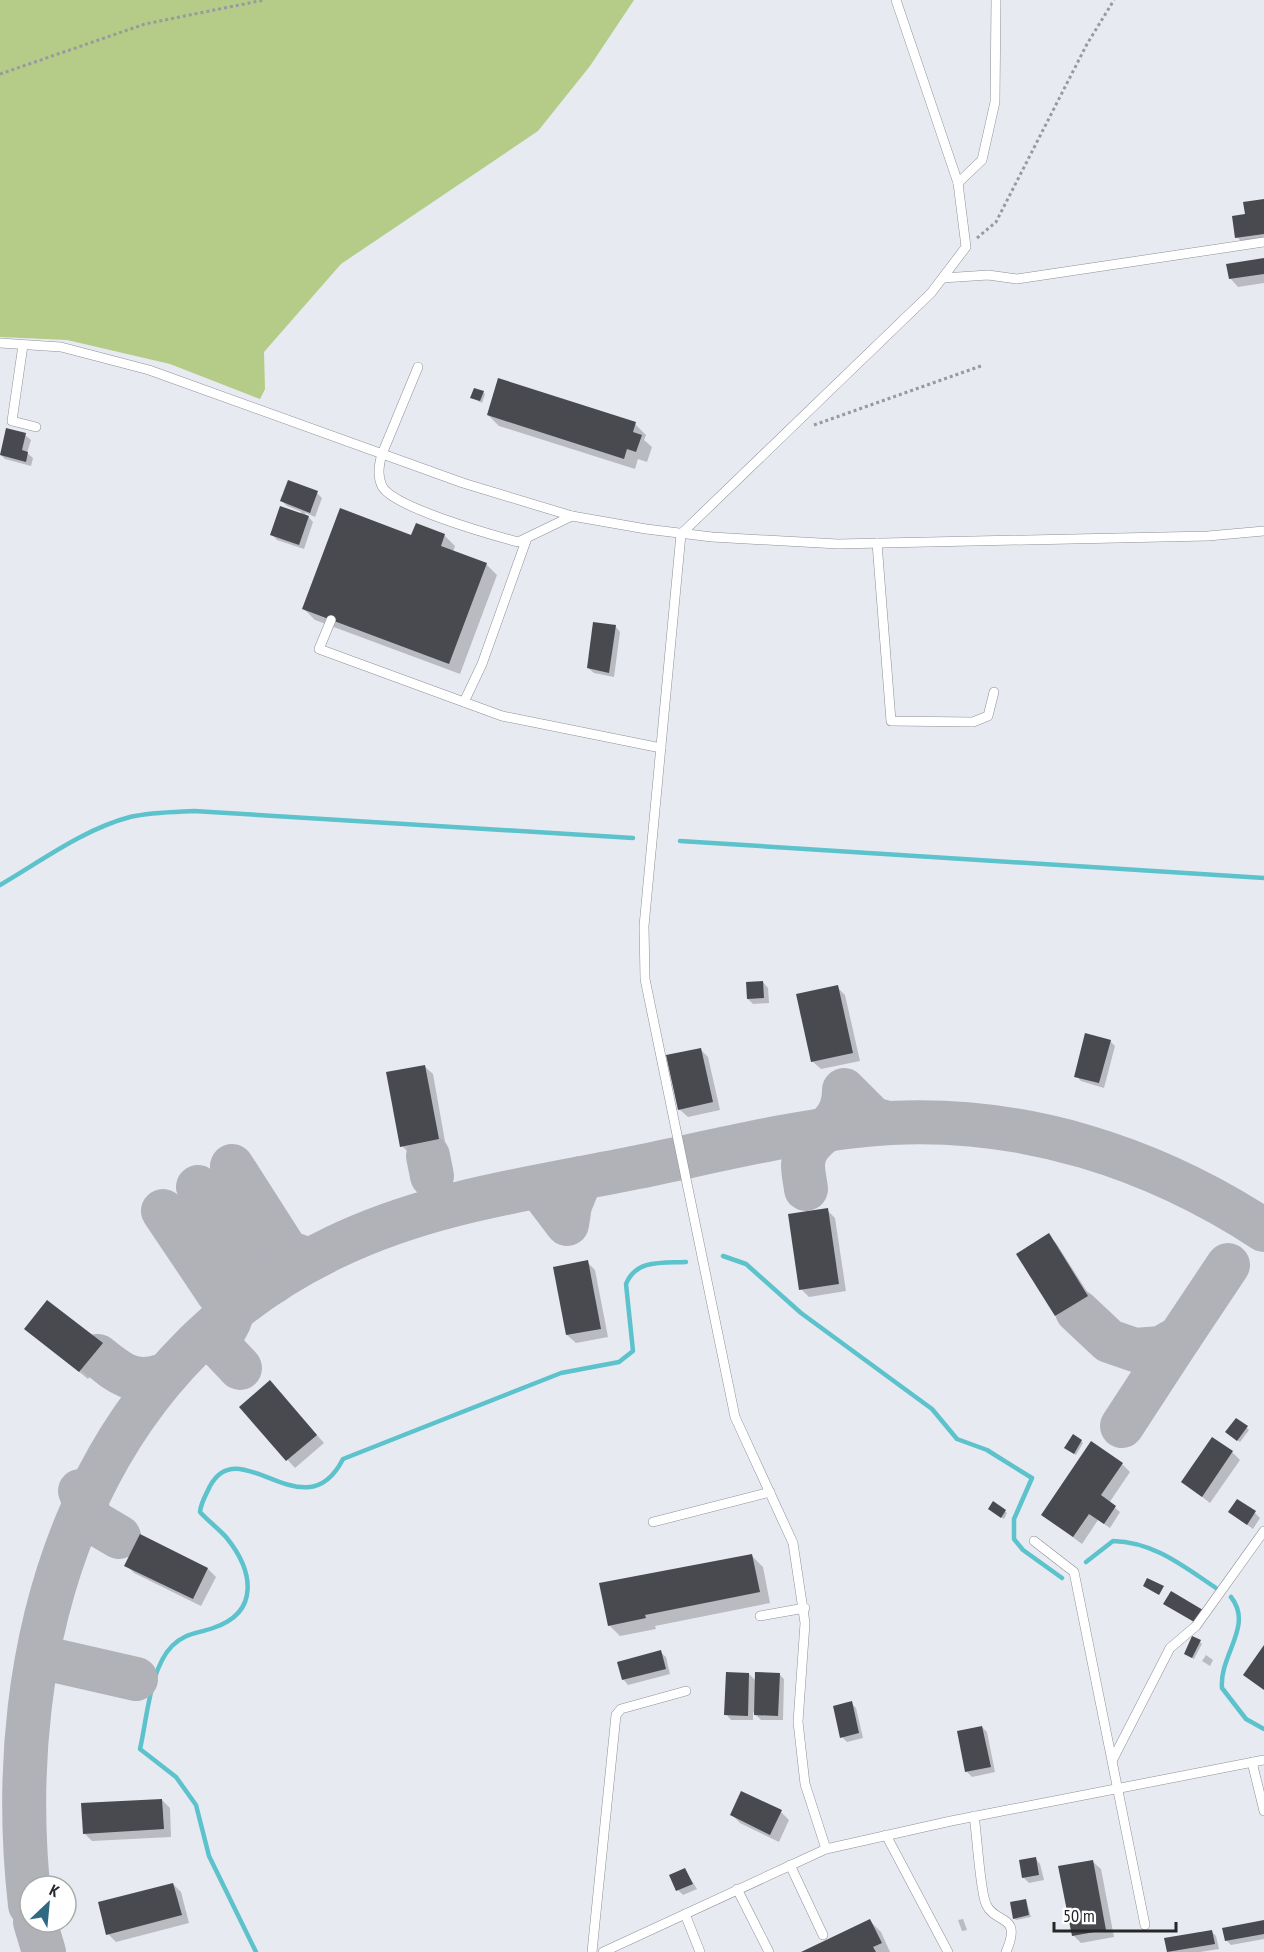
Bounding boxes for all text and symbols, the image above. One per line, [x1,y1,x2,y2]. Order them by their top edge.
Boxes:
north arrow [18,1874,78,1934]
text: K [46,1880,63,1902]
scale bar [1054,1895,1176,1933]
text: 50 m [1063,1904,1095,1927]

